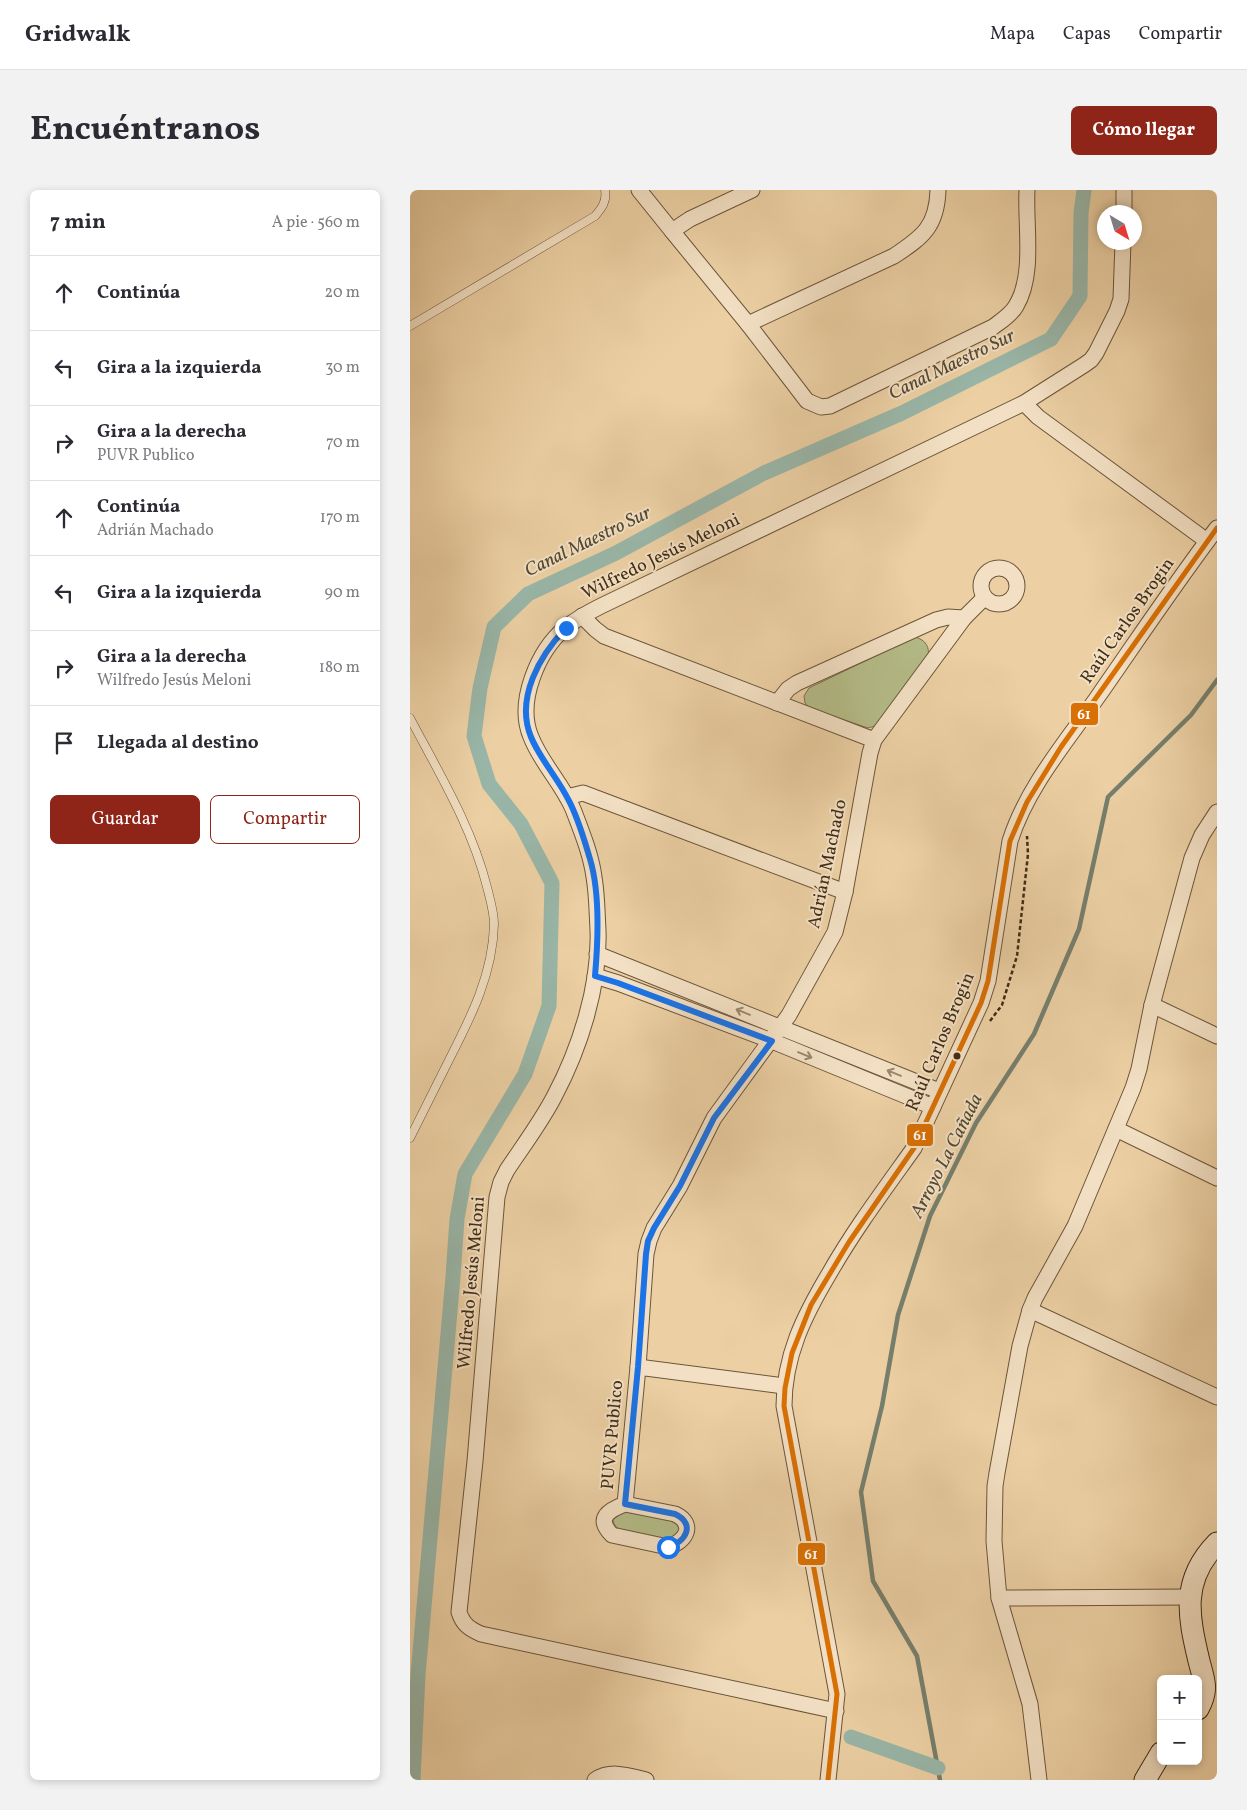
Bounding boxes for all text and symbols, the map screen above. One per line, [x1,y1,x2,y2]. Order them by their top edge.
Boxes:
text: Gridwalk [25,18,131,52]
text: Mapa [990,22,1035,47]
text: Capas [1063,22,1111,47]
text: Compartir [1139,22,1222,47]
text: Encuéntranos [30,106,260,154]
button: Cómo llegar [1071,106,1217,155]
north arrow [1097,205,1142,250]
text: 7 min [50,208,106,237]
text: A pie · 560 m [272,212,360,234]
icon: ahead [50,279,78,307]
text: Continúa [97,280,180,306]
text: 20 m [325,282,360,304]
water label: Canal Maestro Sur [884,323,1020,407]
icon: left [50,354,78,382]
text: Gira a la izquierda [97,355,262,381]
text: 30 m [325,357,360,379]
text: Gira a la derecha [97,419,247,445]
icon: right [50,429,78,457]
text: 70 m [326,432,360,454]
text: PUVR Publico [97,445,194,467]
text: Continúa [97,494,180,520]
water label: Canal Maestro Sur [520,500,656,584]
icon: ahead [50,504,78,532]
text: 170 m [320,507,360,529]
street label: Wilfredo Jesús Meloni [578,508,744,606]
text: Adrián Machado [97,520,214,542]
street label: Raúl Carlos Brogin [1075,553,1181,689]
icon: left [50,579,78,607]
text: Gira a la izquierda [97,580,262,606]
text: 90 m [324,582,360,604]
route end [555,617,578,640]
text: Gira a la derecha [97,644,247,670]
icon: right [50,654,78,682]
text: 180 m [319,657,360,679]
text: Wilfredo Jesús Meloni [97,670,251,692]
line badge: 61 [1070,702,1099,726]
text: 61 [1077,706,1091,725]
icon: arrive [50,729,78,757]
text: Llegada al destino [97,730,259,756]
button: Guardar [50,795,200,844]
button: Compartir [210,795,360,844]
street label: Adrián Machado [802,797,854,931]
street label: Raúl Carlos Brogin [900,968,982,1115]
one-way arrow [736,1007,751,1017]
one-way arrow [797,1051,812,1060]
unlabelled marker [952,1051,962,1061]
one-way arrow [887,1068,902,1077]
water label: Arroyo La Cañada [904,1089,990,1224]
line badge: 61 [906,1123,934,1147]
text: 61 [913,1127,927,1146]
street label: Wilfredo Jesús Meloni [452,1195,492,1371]
street label: PUVR Publico [596,1379,630,1491]
route start [657,1536,680,1559]
line badge: 61 [797,1542,826,1566]
text: 61 [804,1546,818,1565]
map controls [1157,1675,1202,1765]
button: + [1157,1675,1202,1720]
button: − [1157,1720,1202,1765]

